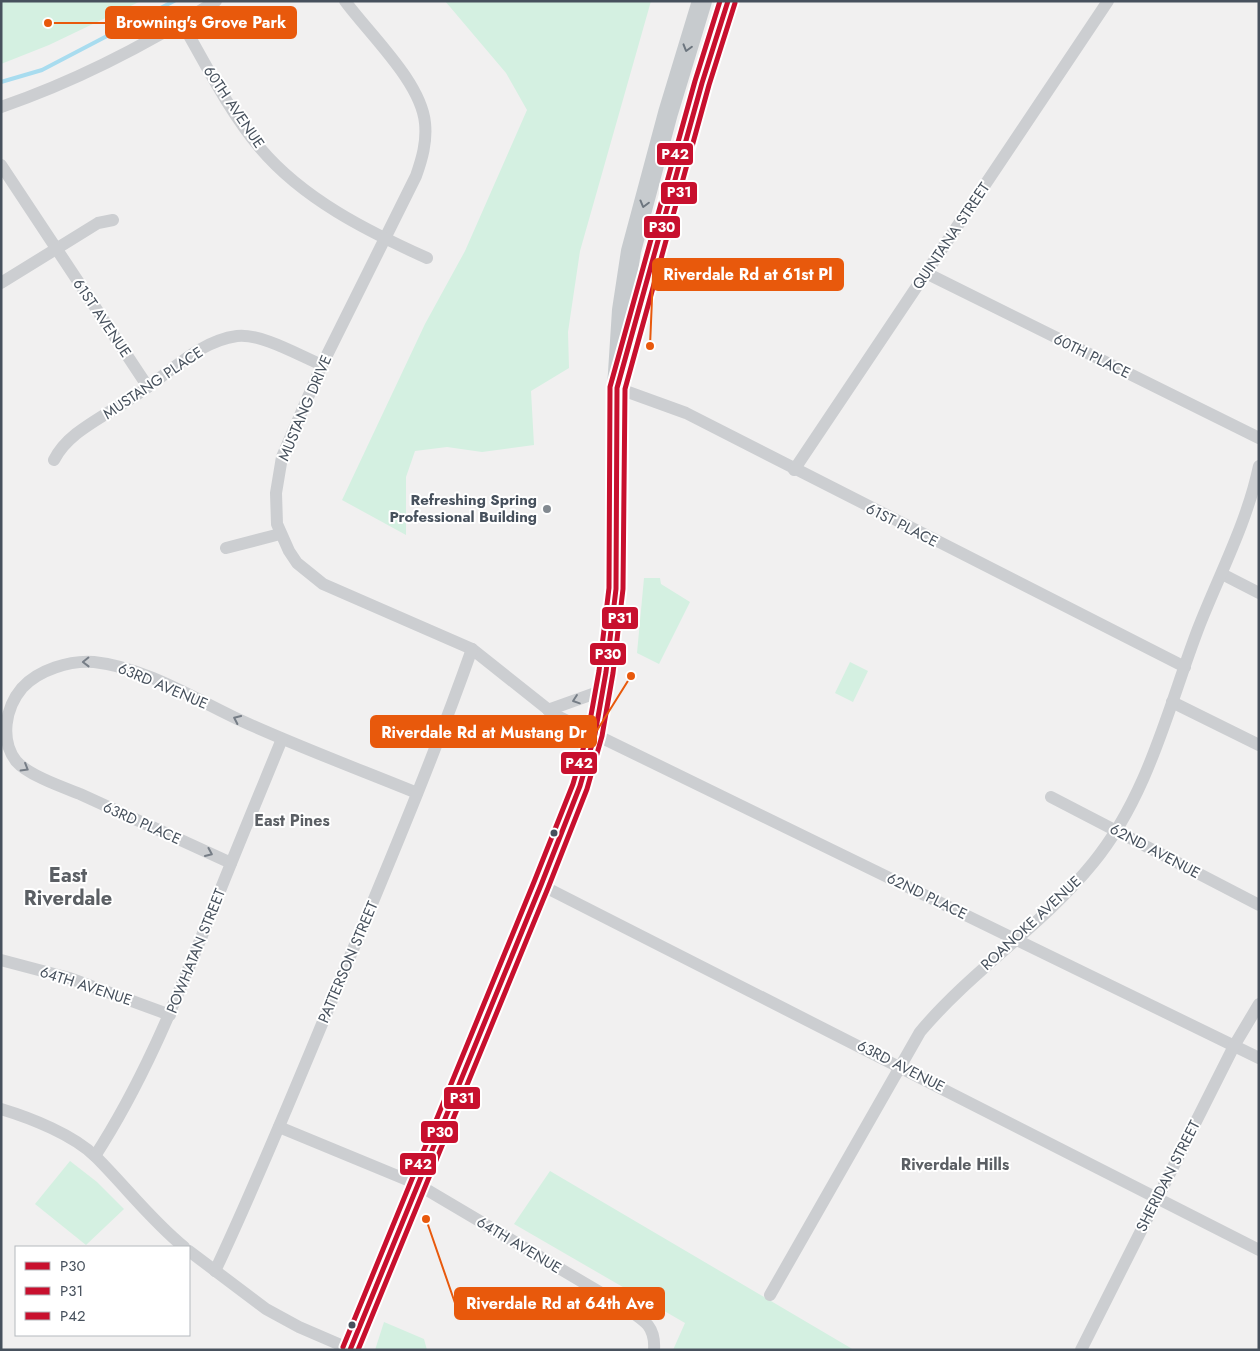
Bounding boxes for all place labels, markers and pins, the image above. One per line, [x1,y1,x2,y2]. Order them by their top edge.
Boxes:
callout: Browning's Grove Park [106,7,296,38]
callout: Riverdale Rd at 61st Pl [653,259,843,290]
place label: Refreshing Spring Professional Building [390,489,537,528]
marker: Refreshing Spring Professional Building [541,503,553,515]
callout: Riverdale Rd at Mustang Dr [371,716,596,747]
unlabelled marker [549,828,559,838]
callout: Riverdale Rd at 64th Ave [455,1288,664,1319]
unlabelled marker [347,1320,357,1330]

